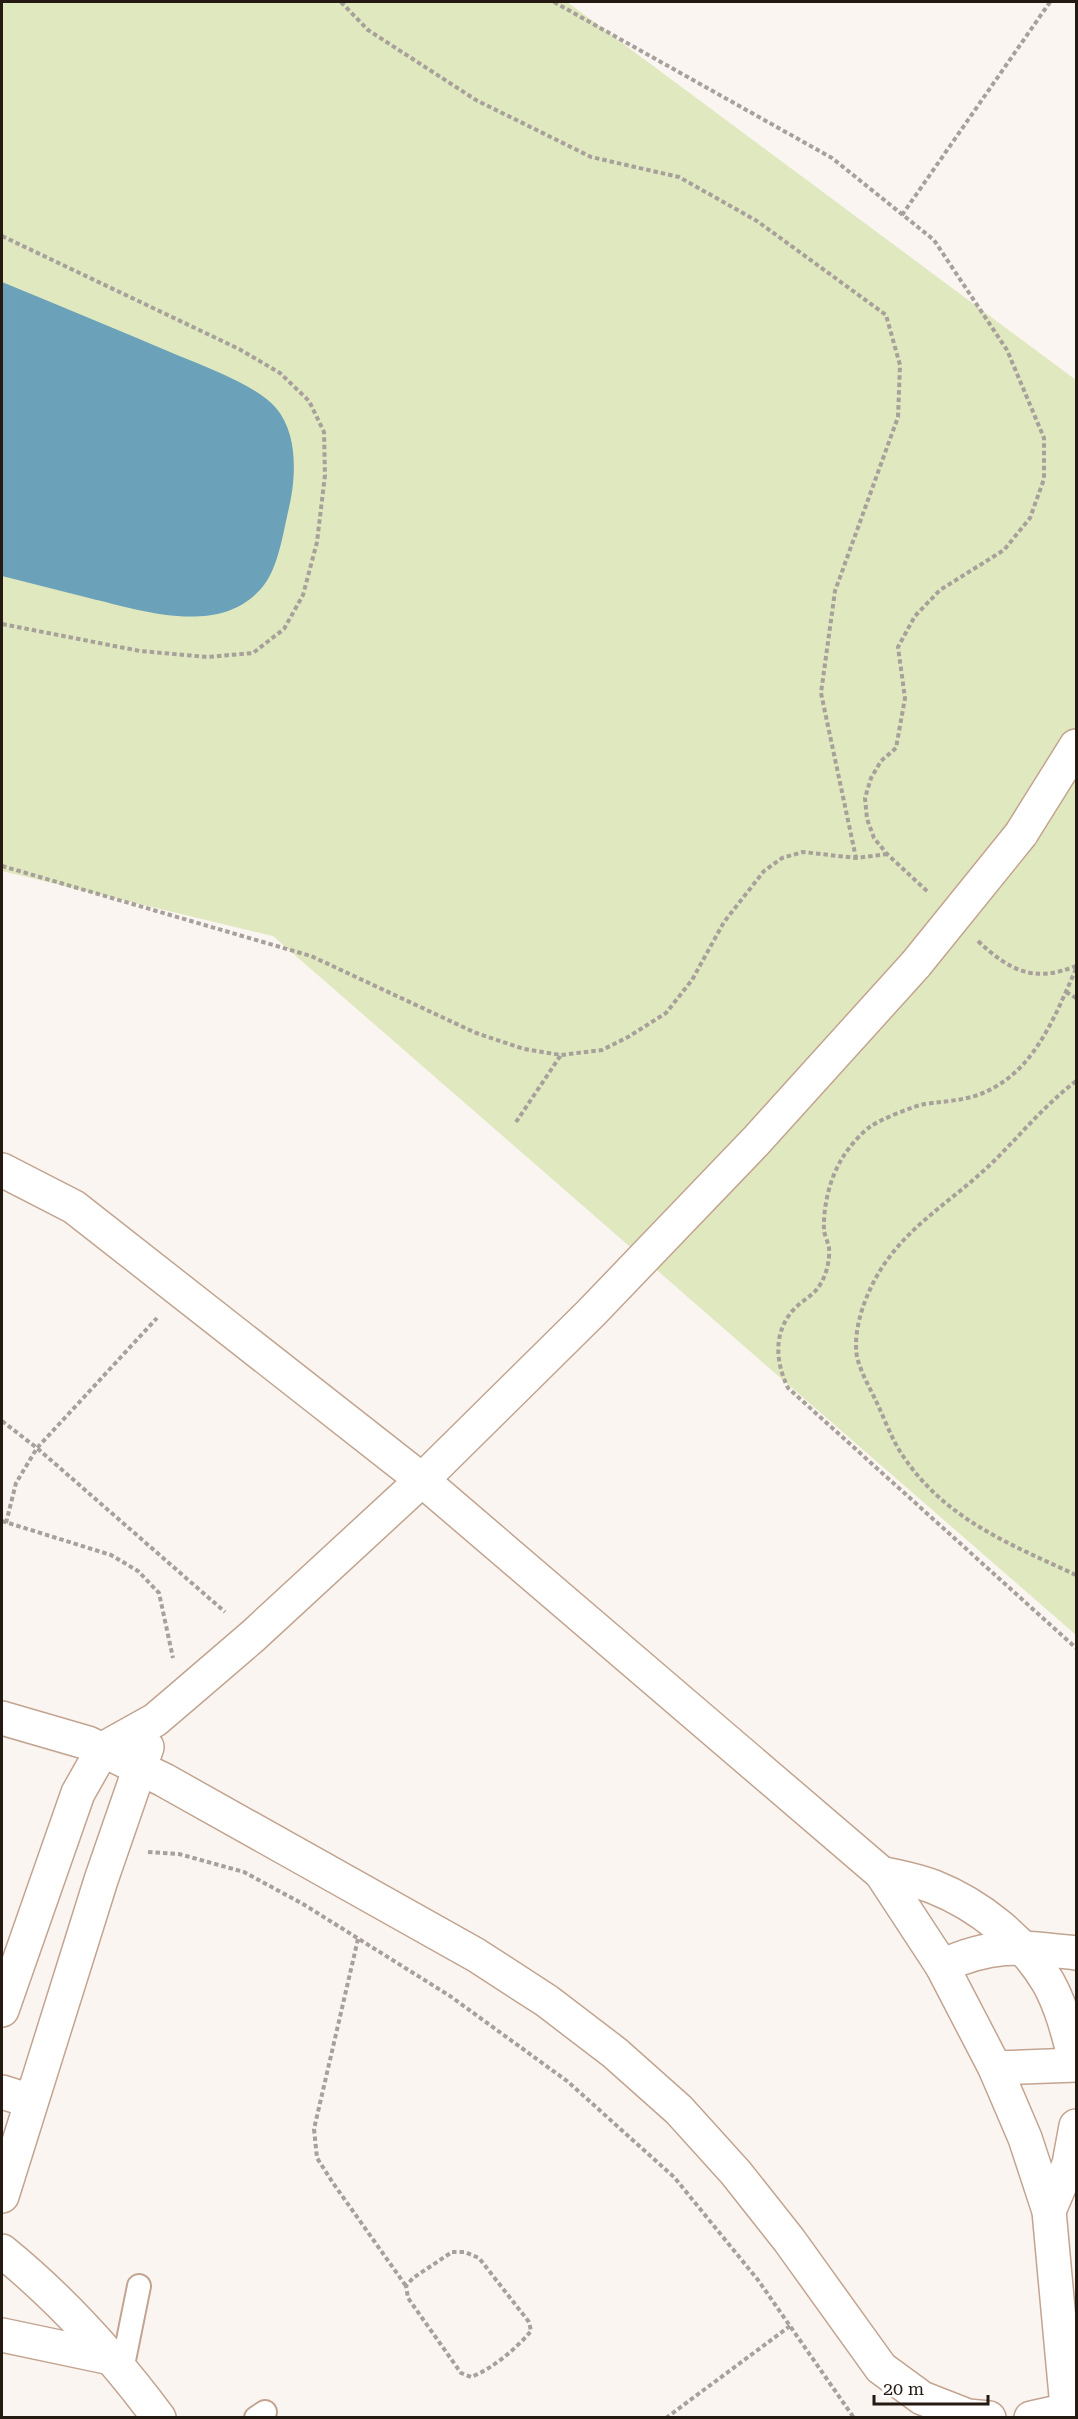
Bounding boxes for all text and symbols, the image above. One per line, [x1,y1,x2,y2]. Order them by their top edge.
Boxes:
scale bar [874,2368,988,2406]
text: 20 m [883,2378,924,2399]

